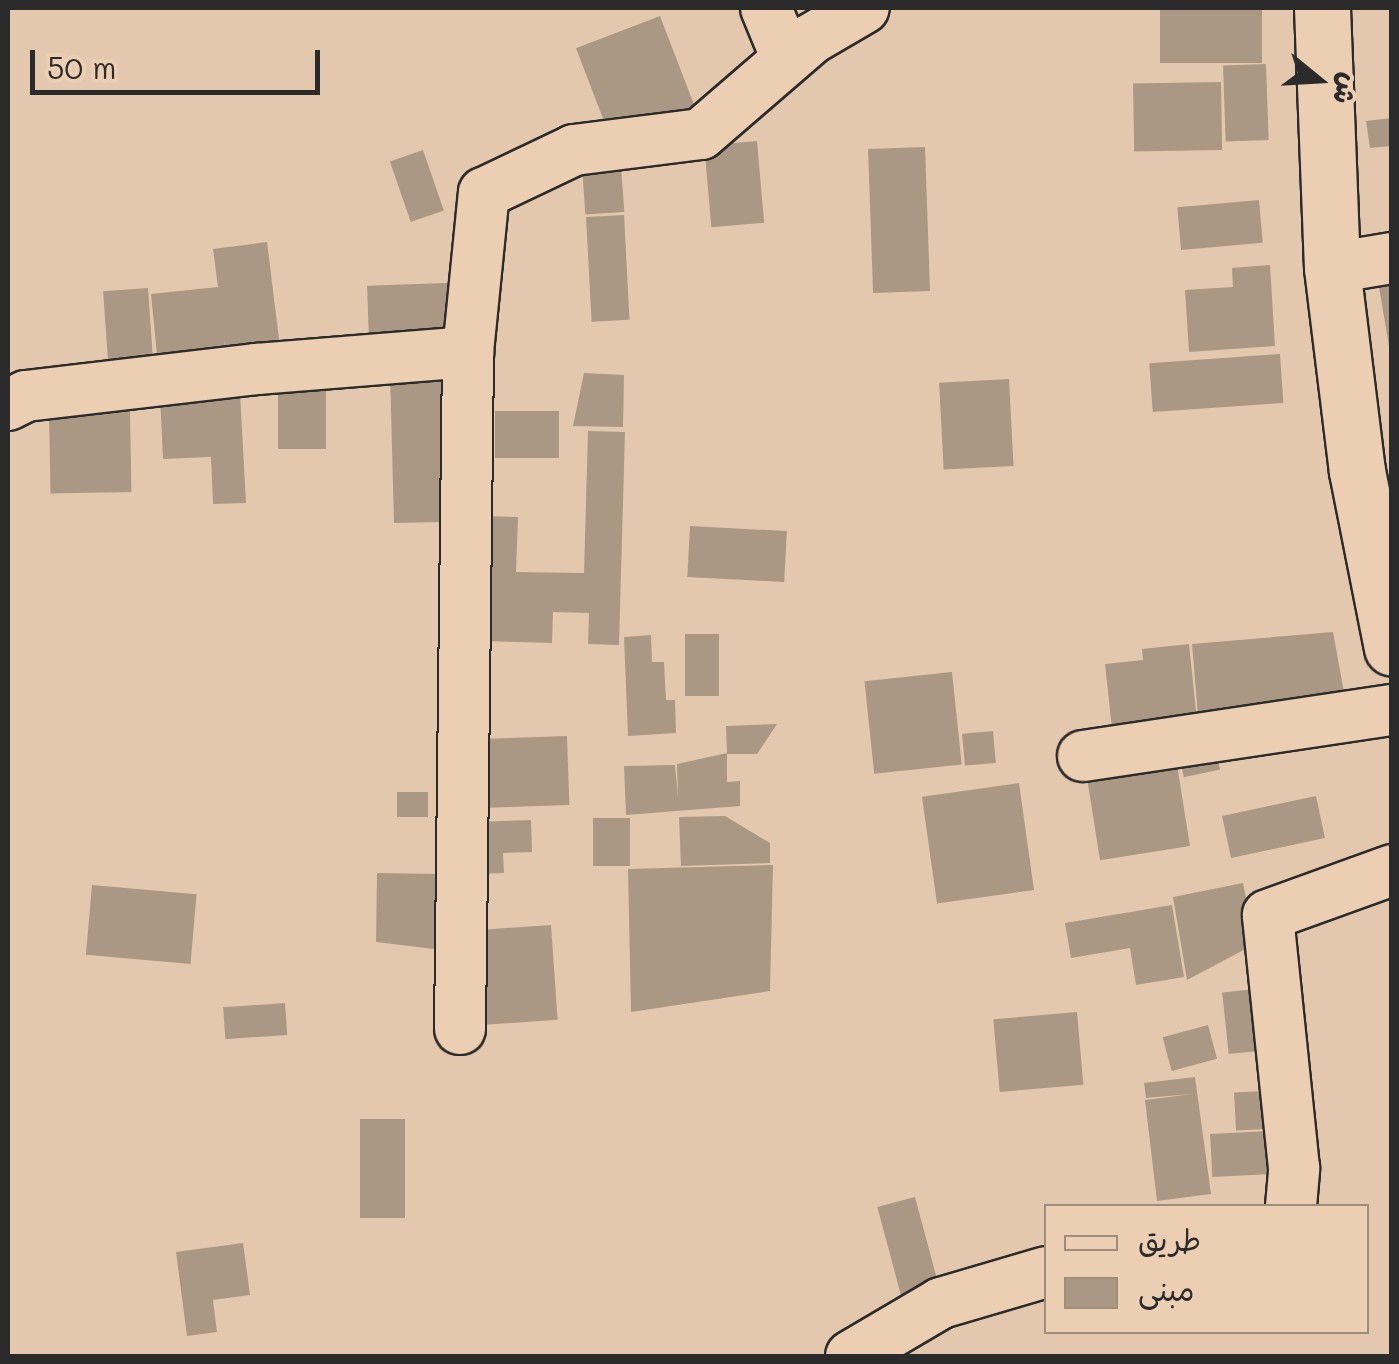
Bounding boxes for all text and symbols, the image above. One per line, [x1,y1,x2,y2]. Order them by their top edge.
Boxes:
scale bar [35,30,325,92]
north arrow [1269,30,1369,130]
text: 50 m [47,47,117,87]
text: ش [1326,69,1369,109]
legend [1044,1204,1369,1334]
text: طريق [1138,1219,1201,1259]
text: مبنى [1138,1269,1194,1309]

